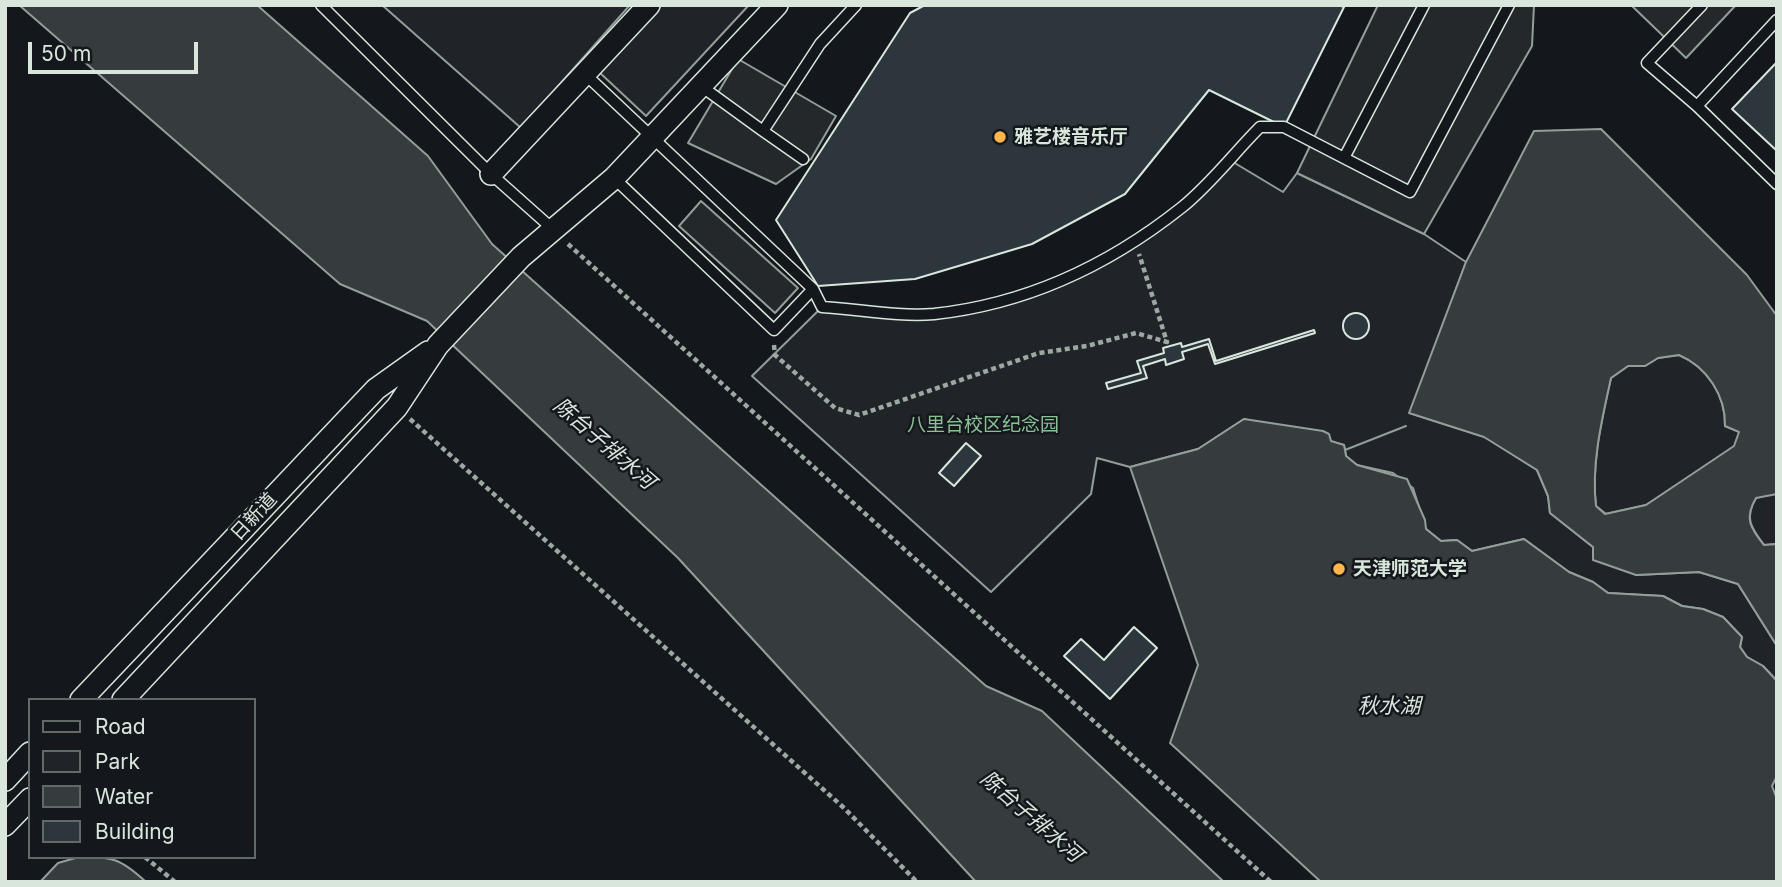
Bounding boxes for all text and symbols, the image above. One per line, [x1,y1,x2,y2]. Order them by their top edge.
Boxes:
scale bar [32,28,201,72]
text: 50 m [41,41,91,66]
place label: 雅艺楼音乐厅 [1014,126,1128,148]
marker: 雅艺楼音乐厅 [992,129,1008,145]
water label: 陈台子排水河 [548,393,660,495]
park label: 八里台校区纪念园 [907,414,1059,436]
street label: 日新道 [226,488,282,546]
place label: 天津师范大学 [1353,558,1467,580]
marker: 天津师范大学 [1331,561,1347,577]
water label: 秋水湖 [1358,694,1420,720]
legend [28,698,256,859]
text: Road [95,714,146,739]
text: Park [95,749,140,774]
water label: 陈台子排水河 [975,766,1087,868]
text: Water [95,784,153,809]
text: Building [95,819,175,844]

